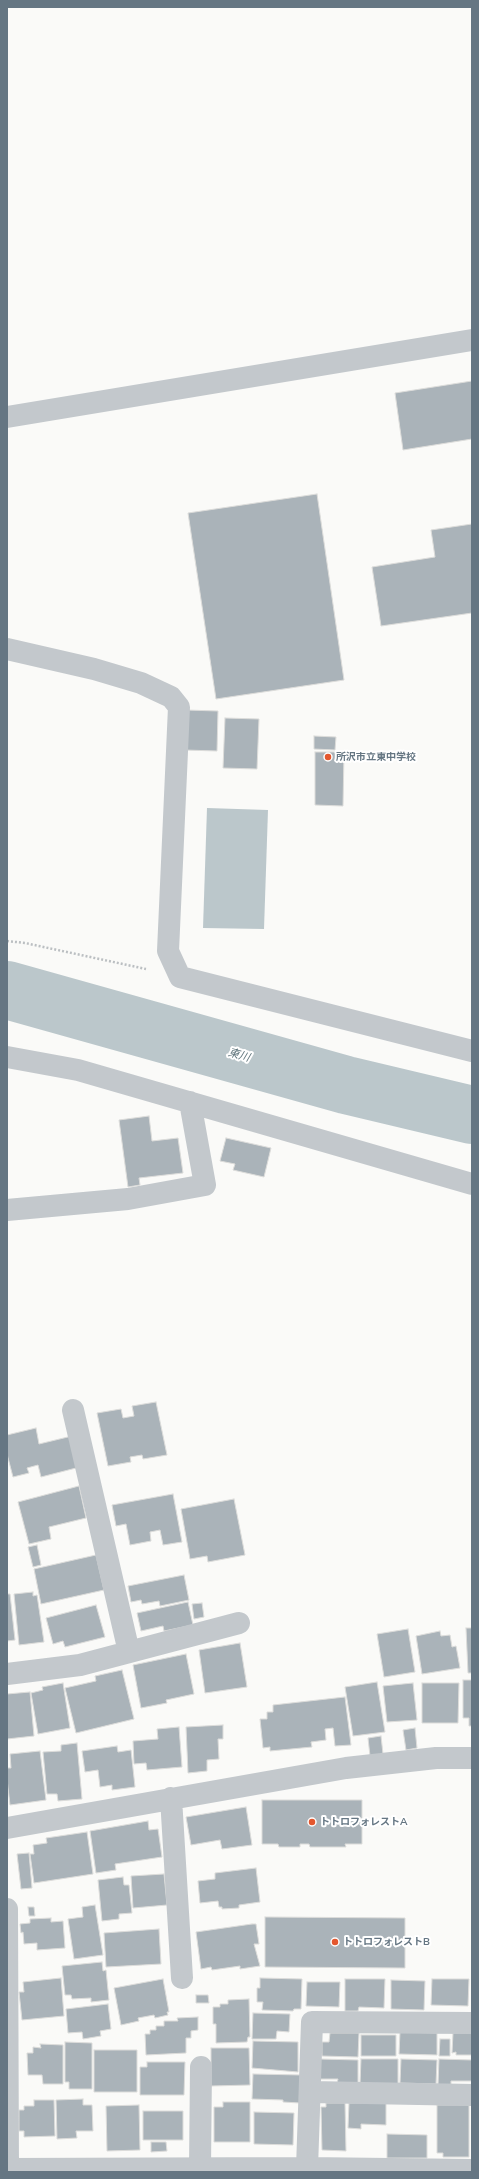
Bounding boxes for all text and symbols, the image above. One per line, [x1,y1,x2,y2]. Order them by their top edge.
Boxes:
place label: 所沢市立東中学校 [336,751,416,763]
marker: 所沢市立東中学校 [323,752,333,762]
water label: 東川 [227,1046,251,1064]
place label: トトロフォレストA [320,1816,407,1828]
marker: トトロフォレストA [307,1817,317,1827]
place label: トトロフォレストB [343,1936,430,1948]
marker: トトロフォレストB [330,1937,340,1947]

